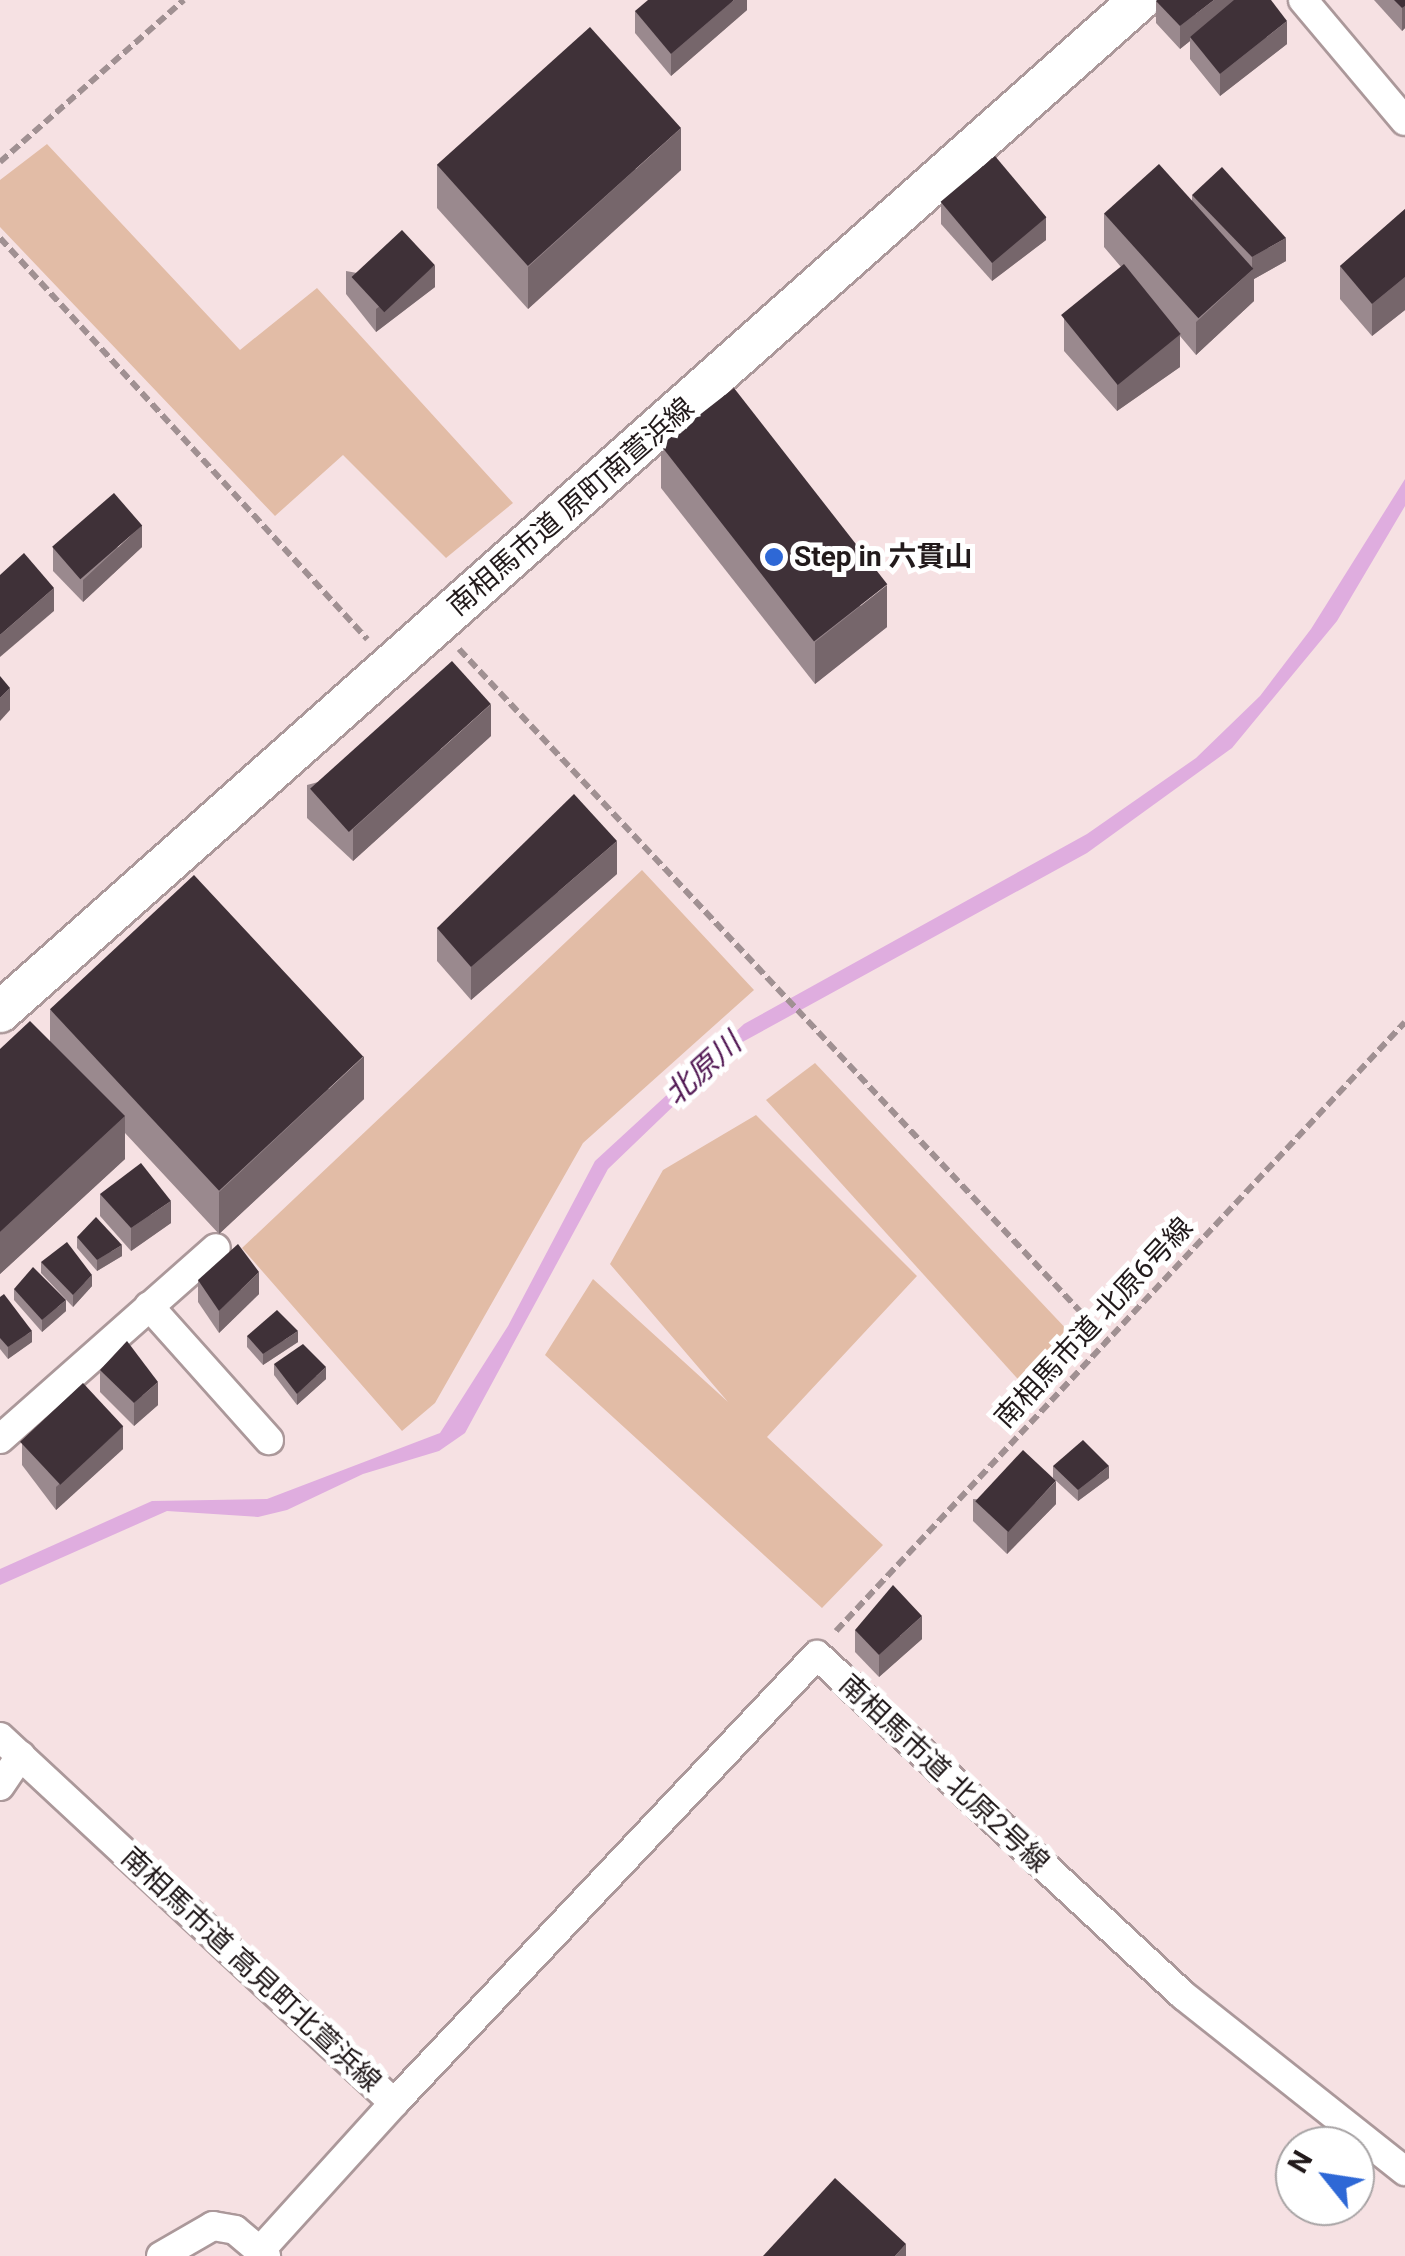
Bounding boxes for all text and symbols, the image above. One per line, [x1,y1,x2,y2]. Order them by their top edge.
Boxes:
street label: 南相馬市道 原町南萱浜線 [441,391,701,623]
place label: Step in 六貫山 [794,540,973,574]
marker: Step in 六貫山 [763,546,785,568]
water label: 北原川 [658,1026,748,1112]
street label: 南相馬市道 北原6号線 [988,1211,1200,1435]
street label: 南相馬市道 北原2号線 [832,1668,1056,1880]
street label: 南相馬市道 高見町北萱浜線 [114,1841,388,2099]
north arrow [1275,2126,1375,2226]
text: N [1281,2145,1320,2179]

